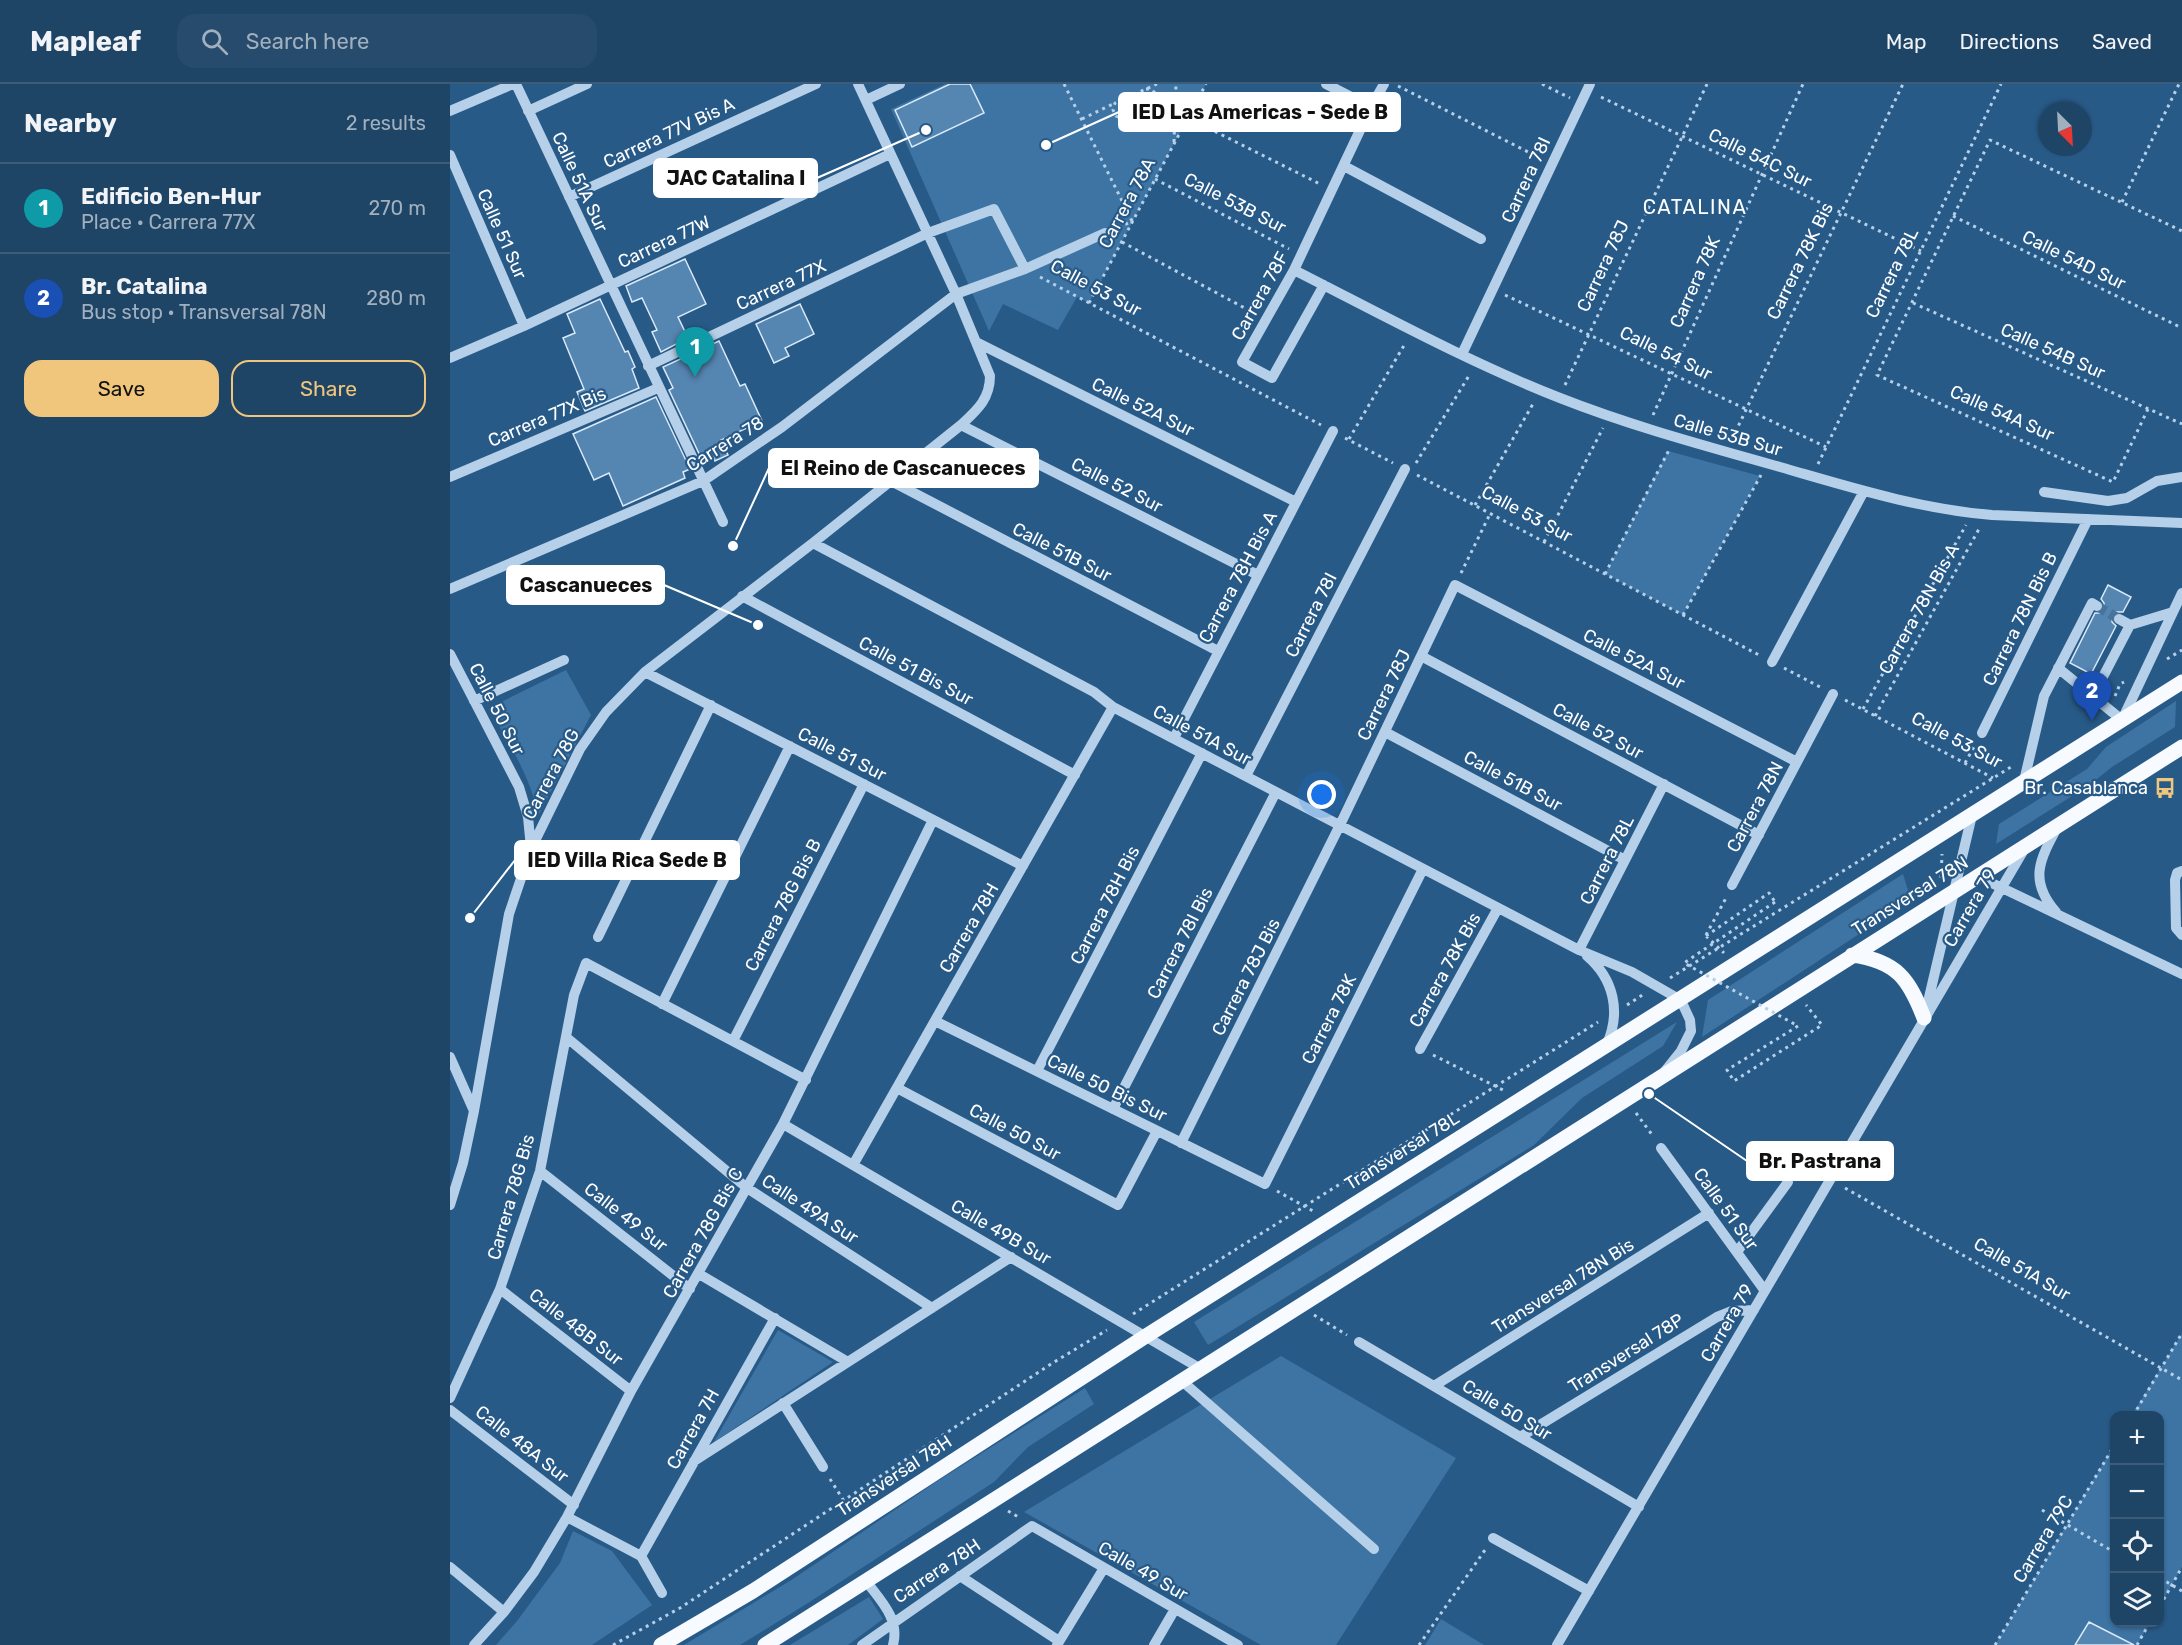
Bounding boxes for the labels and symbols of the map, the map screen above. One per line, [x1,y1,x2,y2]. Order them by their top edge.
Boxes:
street label: Carrera 77V Bis A [600,93,738,173]
callout: IED Las Americas - Sede B [1119,93,1400,131]
text: IED Las Americas - Sede B [1132,100,1388,124]
north arrow [2038,102,2092,156]
street label: Calle 54C Sur [1705,123,1815,193]
street label: Calle 51A Sur [547,128,613,236]
street label: Carrera 78I [1497,134,1555,226]
street label: Carrera 78A [1094,154,1160,252]
callout: JAC Catalina I [654,159,817,197]
text: JAC Catalina I [666,166,806,190]
street label: Calle 53B Sur [1180,168,1290,238]
street label: Calle 51 Sur [472,185,532,283]
district label: CATALINA [1643,195,1747,219]
street label: Carrera 78K Bis [1762,199,1838,323]
street label: Carrera 77W [614,211,714,273]
street label: Carrera 78J [1572,217,1634,315]
street label: Carrera 78L [1861,224,1923,322]
street label: Calle 54D Sur [2019,225,2130,295]
street label: Carrera 78K [1665,233,1725,331]
street label: Carrera 78F [1227,248,1293,344]
street label: Carrera 77X [733,255,829,315]
street label: Calle 53 Sur [1047,255,1145,321]
street label: Calle 54B Sur [1997,318,2109,384]
street label: Calle 54 Sur [1616,321,1716,385]
pin: 1 [676,328,714,377]
street label: Calle 52A Sur [1088,373,1198,441]
street label: Calle 54A Sur [1946,380,2058,446]
street label: Carrera 77X Bis [485,382,609,452]
street label: Calle 53B Sur [1671,409,1785,461]
street label: Carrera 78 [682,412,768,476]
callout: El Reino de Cascanueces [769,449,1038,487]
street label: Calle 52 Sur [1068,453,1167,518]
text: El Reino de Cascanueces [781,456,1025,480]
street label: Calle 53 Sur [1478,481,1576,547]
street label: Carrera 78H Bis A [1194,507,1282,647]
street label: Calle 51B Sur [1009,518,1116,587]
street label: Carrera 78N Bis A [1874,540,1964,678]
street label: Carrera 78N Bis B [1978,548,2062,690]
callout: Cascanueces [507,566,664,604]
street label: Carrera 78I [1280,569,1342,661]
text: Cascanueces [520,573,652,597]
street label: Calle 52A Sur [1579,624,1689,694]
street label: Calle 51 Bis Sur [855,632,977,710]
street label: Carrera 78J [1352,646,1416,744]
street label: Calle 50 Sur [464,659,530,759]
pin: 2 [2072,672,2112,721]
street label: Calle 52 Sur [1549,698,1647,764]
street label: Calle 51A Sur [1149,700,1255,770]
street label: Calle 53 Sur [1908,707,2006,773]
street label: Calle 51 Sur [794,722,890,786]
street label: Carrera 78G [518,725,584,823]
street label: Calle 51B Sur [1460,746,1566,816]
street label: Carrera 78N [1722,758,1788,856]
bus stop icon: Br. Casablanca [2153,776,2177,800]
place label: Br. Casablanca [2024,777,2148,799]
your location [1307,780,1336,809]
street label: Carrera 78L [1575,812,1639,908]
street label: Carrera 78G Bis B [740,835,826,975]
callout: IED Villa Rica Sede B [515,841,739,879]
street label: Carrera 78H Bis [1066,842,1144,968]
text: IED Villa Rica Sede B [527,848,727,872]
street label: Transversal 78N [1848,851,1972,941]
street label: Carrera 79 [1939,865,2001,951]
street label: Carrera 78H [934,879,1004,977]
street label: Carrera 78I Bis [1142,884,1218,1002]
street label: Carrera 78K Bis [1404,909,1486,1031]
street label: Carrera 78J Bis [1207,915,1285,1039]
street label: Carrera 78K [1297,970,1361,1068]
street label: Calle 50 Bis Sur [1044,1049,1171,1127]
street label: Calle 50 Sur [965,1099,1065,1165]
street label: Transversal 78L [1341,1107,1463,1195]
street label: Carrera 78G Bis [483,1132,539,1262]
callout: Br. Pastrana [1747,1142,1893,1180]
text: Br. Pastrana [1759,1149,1881,1173]
street label: Calle 51 Sur [1689,1163,1763,1255]
street label: Carrera 78G Bis C [658,1164,748,1302]
street label: Calle 49A Sur [757,1170,863,1249]
street label: Calle 49 Sur [580,1178,672,1257]
street label: Calle 49B Sur [947,1194,1055,1270]
street label: Calle 51A Sur [1970,1232,2074,1306]
street label: Transversal 78N Bis [1488,1233,1638,1339]
street label: Carrera 79 [1696,1280,1758,1366]
street label: Calle 48B Sur [525,1284,627,1371]
street label: Transversal 78P [1564,1309,1688,1397]
street label: Calle 50 Sur [1458,1375,1556,1445]
street label: Carrera 7H [662,1385,724,1473]
street label: Calle 48A Sur [471,1401,573,1487]
street label: Transversal 78H [832,1430,956,1522]
street label: Carrera 79C [2008,1491,2078,1587]
street label: Carrera 78H [889,1534,985,1608]
street label: Calle 49 Sur [1094,1536,1192,1606]

